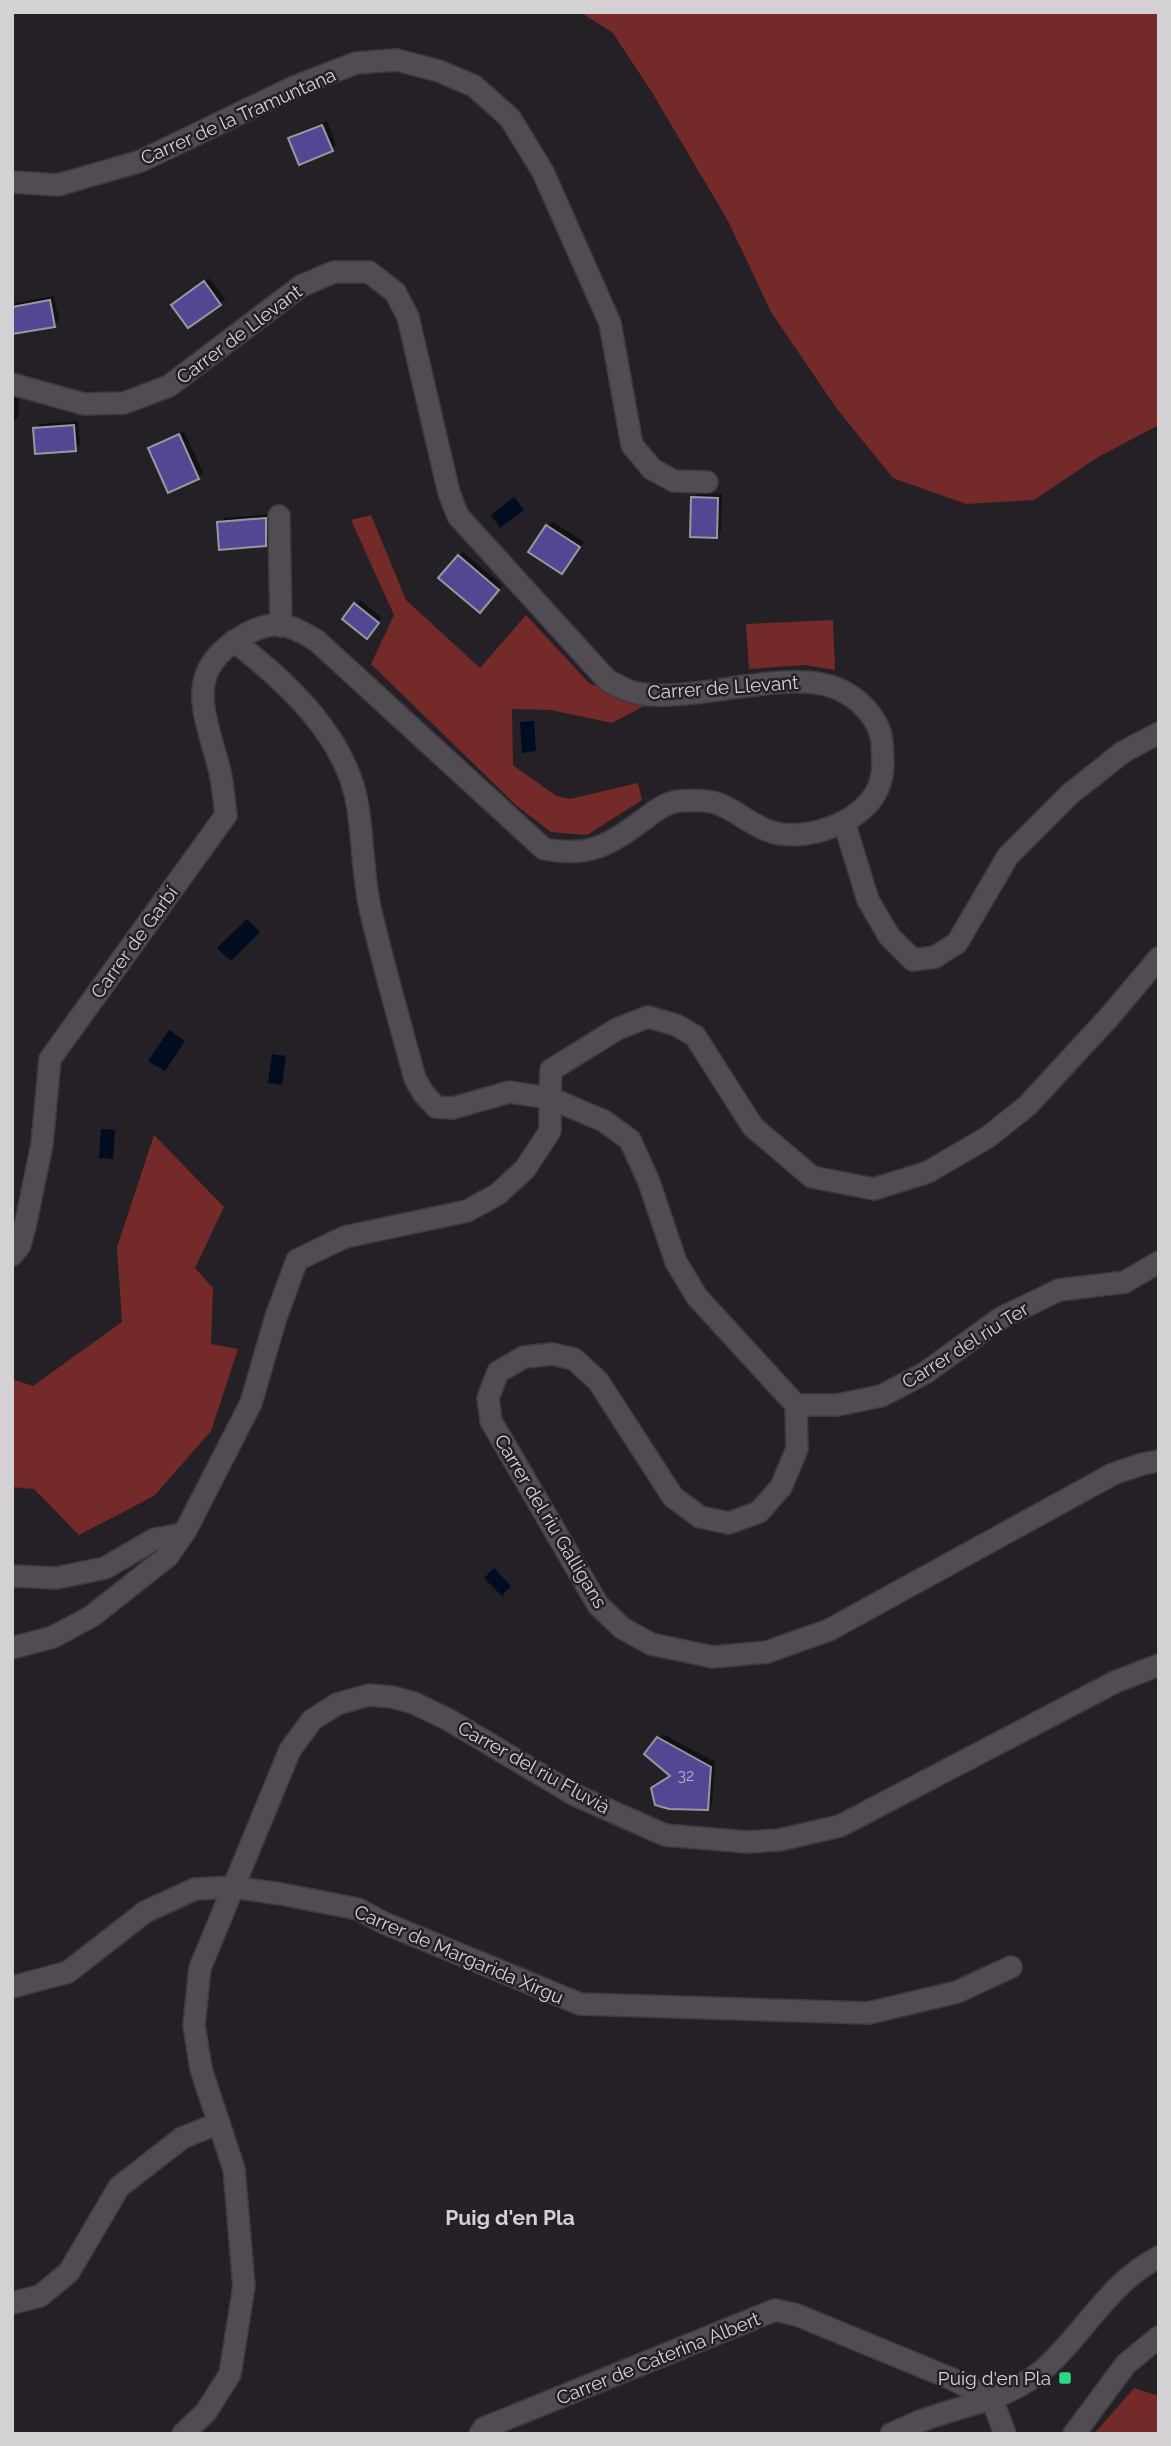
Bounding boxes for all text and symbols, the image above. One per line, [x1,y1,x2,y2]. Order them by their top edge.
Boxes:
street label: Carrer de la Tramuntana [137,63,339,169]
street label: Carrer de Llevant [172,279,306,388]
street label: Carrer de Llevant [647,671,800,703]
street label: Carrer de Garbí [86,881,182,1002]
street label: Carrer del riu Ter [898,1297,1032,1393]
street label: Carrer del riu Galligans [490,1430,612,1612]
street label: Carrer del riu Fluvià [454,1716,614,1818]
house number: 32 [678,1766,694,1785]
street label: Carrer de Margarida Xirgu [351,1900,567,2008]
district label: Puig d'en Pla [445,2205,575,2230]
street label: Carrer de Caterina Albert [553,2307,764,2409]
place label: Puig d'en Pla [938,2367,1051,2389]
marker: Puig d'en Pla [1057,2370,1073,2386]

